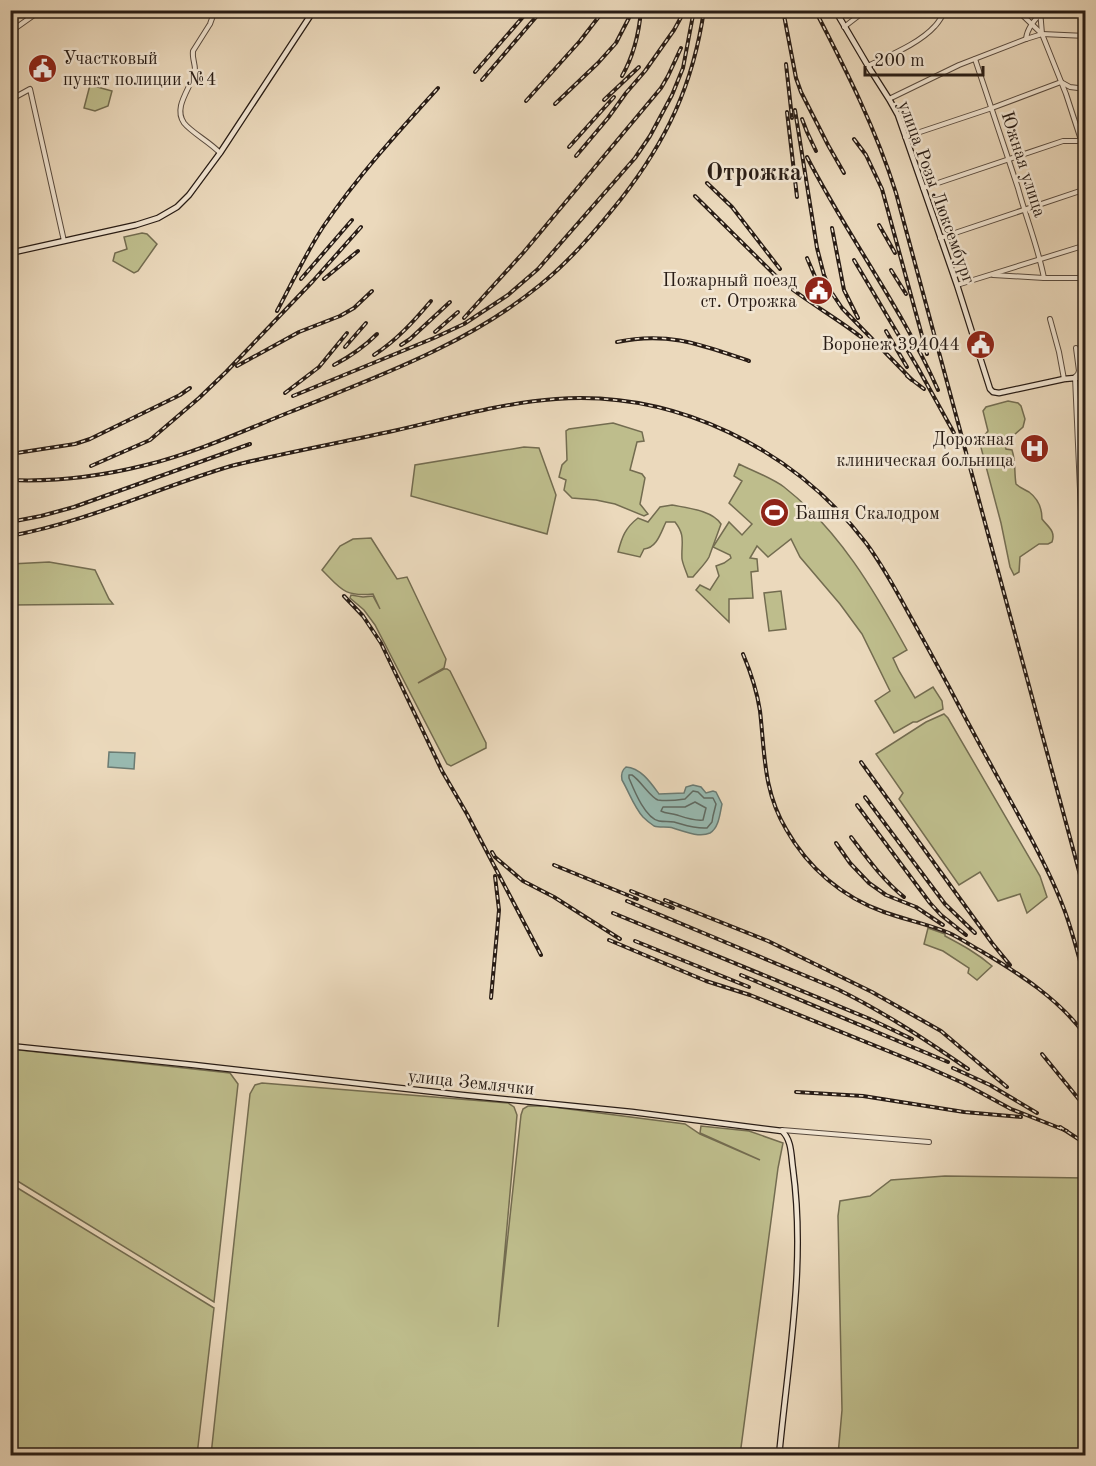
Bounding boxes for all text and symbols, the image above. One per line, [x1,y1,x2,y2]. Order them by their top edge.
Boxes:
scale bar [865,39,984,77]
place label: Участковый пункт полиции №4 [63,50,216,89]
public building icon: Участковый пункт полиции №4 [26,52,58,84]
text: 200 m [874,52,925,70]
street label: улица Розы Люксембург [895,99,978,286]
street label: Южная улица [997,109,1049,220]
district label: Отрожка [706,162,802,186]
place label: Пожарный поезд ст. Отрожка [663,272,797,311]
public building icon: Пожарный поезд ст. Отрожка [802,274,834,306]
public building icon: Воронеж 394044 [965,328,997,360]
place label: Воронеж 394044 [822,336,960,354]
place label: Дорожная клиническая больница [837,431,1014,470]
hospital icon: Дорожная клиническая больница [1019,433,1051,465]
sports icon: Башня Скалодром [758,497,790,529]
place label: Башня Скалодром [795,505,940,523]
street label: улица Землячки [407,1067,535,1099]

